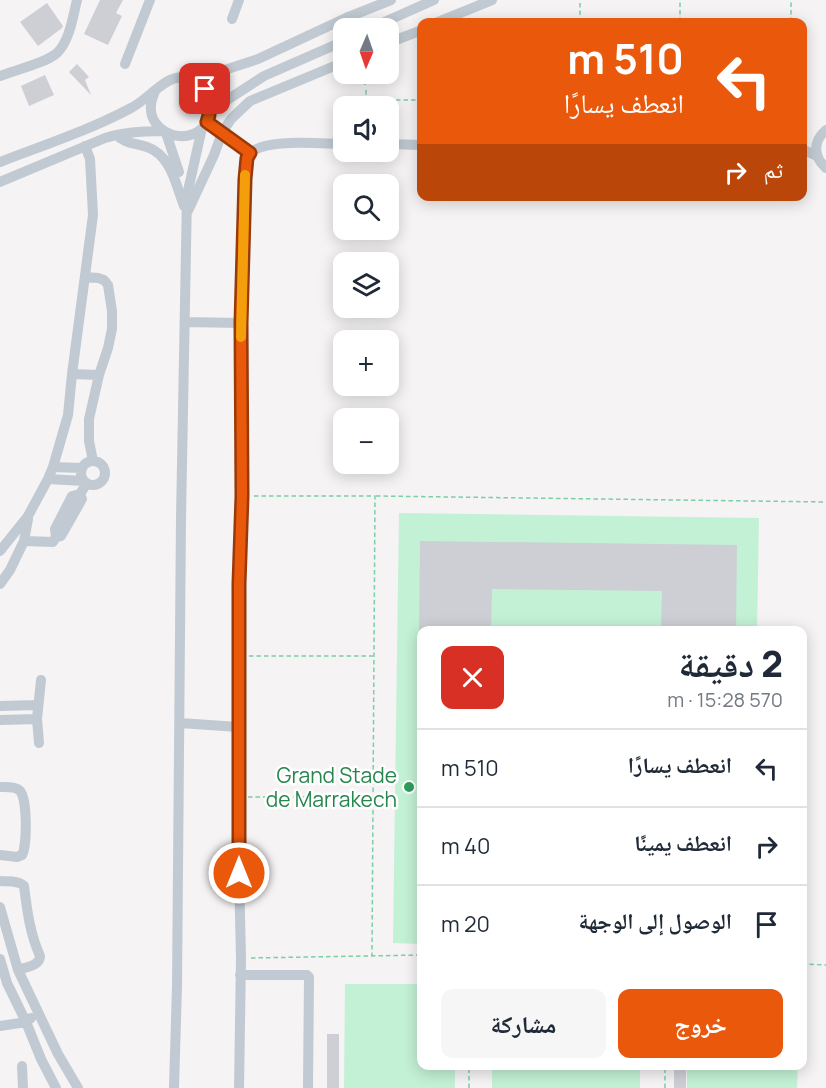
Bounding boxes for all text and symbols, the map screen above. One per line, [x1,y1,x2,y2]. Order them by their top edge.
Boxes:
north arrow [333,18,399,84]
map controls [333,18,399,474]
text: 510 m [567,29,684,87]
icon: left [705,42,783,120]
pin [179,63,230,114]
icon: arrive [188,72,221,105]
text: انعطف يسارًا [564,84,684,121]
button: sound [333,96,399,162]
text: ثم [764,155,783,185]
icon: right [719,156,752,189]
button: search [333,174,399,240]
button: layers [333,252,399,318]
button: + [333,330,399,396]
button: − [333,408,399,474]
text: 2 دقيقة [678,639,783,688]
button: close [441,646,504,709]
text: 570 m · 15:28 [667,686,783,713]
text: انعطف يسارًا [628,750,732,780]
icon: left [750,752,783,785]
text: 510 m [441,753,499,783]
place label: Grand Stade de Marrakech [266,761,397,813]
marker: Grand Stade de Marrakech [402,780,416,794]
text: انعطف يمينًا [634,828,732,858]
icon: right [750,830,783,863]
text: 40 m [441,831,490,861]
position arrow [207,841,271,905]
text: الوصول إلى الوجهة [579,906,732,936]
icon: arrive [750,908,783,941]
text: 20 m [441,909,490,939]
button: مشاركة [441,989,606,1058]
button: خروج [618,989,783,1058]

